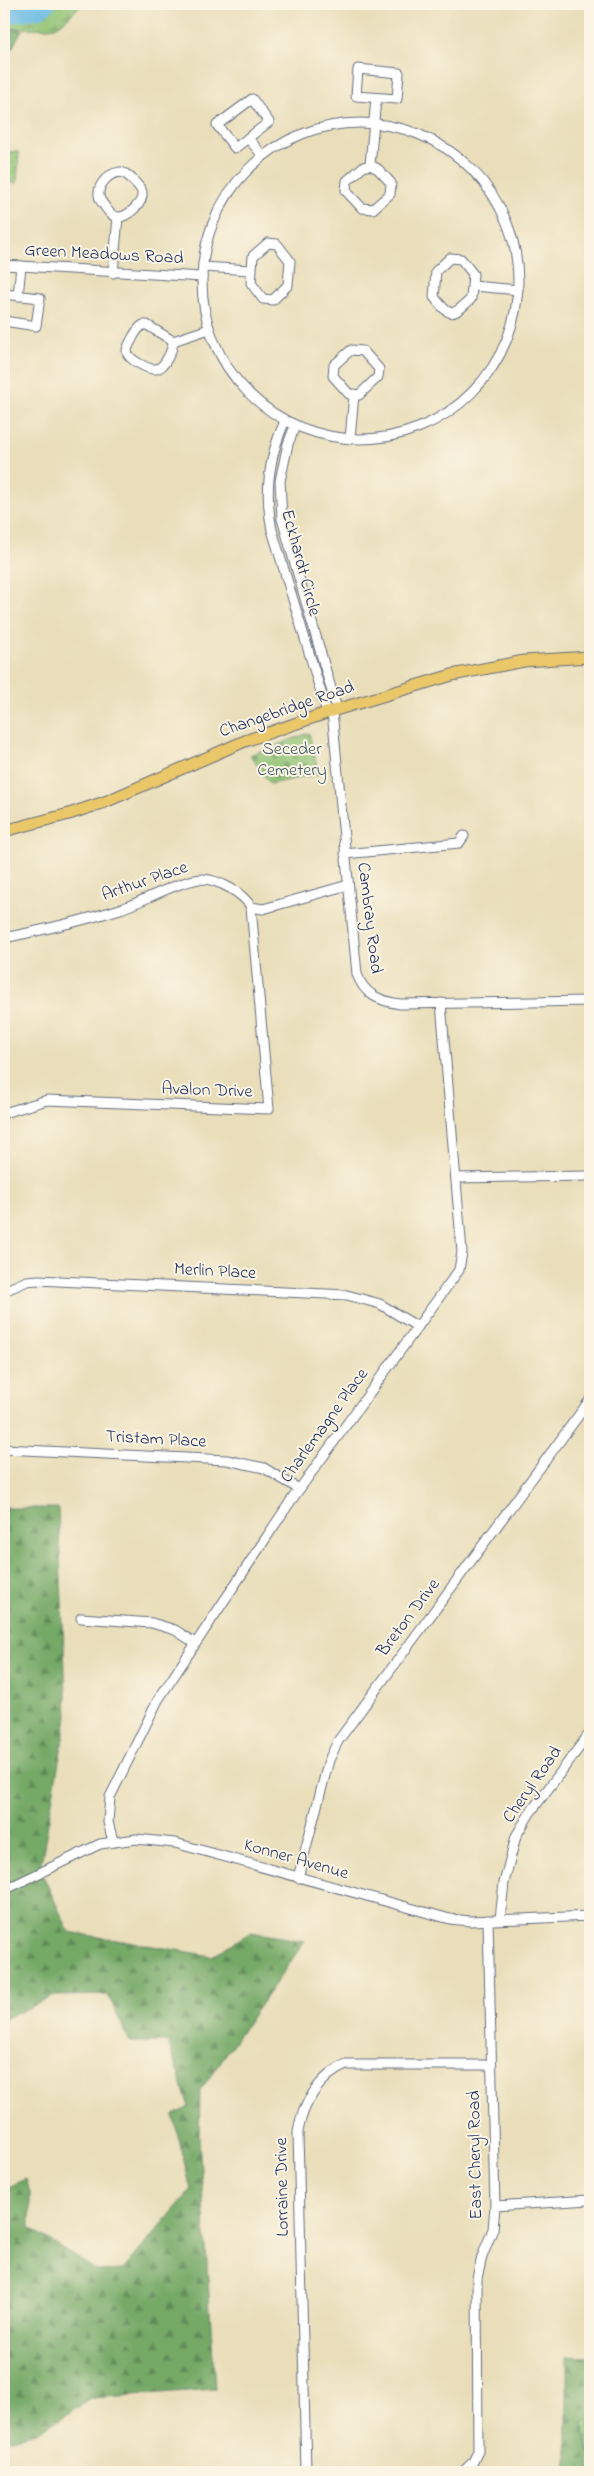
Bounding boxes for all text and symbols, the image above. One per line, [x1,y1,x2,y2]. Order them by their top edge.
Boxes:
street label: Green Meadows Road [24,238,184,272]
street label: Eckhardt Circle [273,507,327,620]
street label: Changebridge Road [216,675,358,746]
park label: Seceder Cemetery [257,737,327,784]
street label: Arthur Place [98,855,193,909]
street label: Cambray Road [349,861,389,975]
street label: Avalon Drive [161,1076,254,1106]
street label: Merlin Place [173,1257,258,1287]
street label: Charlemagne Place [274,1363,377,1489]
street label: Tristam Place [105,1424,208,1456]
street label: Breton Drive [370,1573,448,1663]
street label: Cheryl Road [497,1741,569,1829]
street label: Konner Avenue [241,1833,352,1888]
street label: East Cheryl Road [462,2090,490,2220]
street label: Lorraine Drive [269,2136,297,2237]

